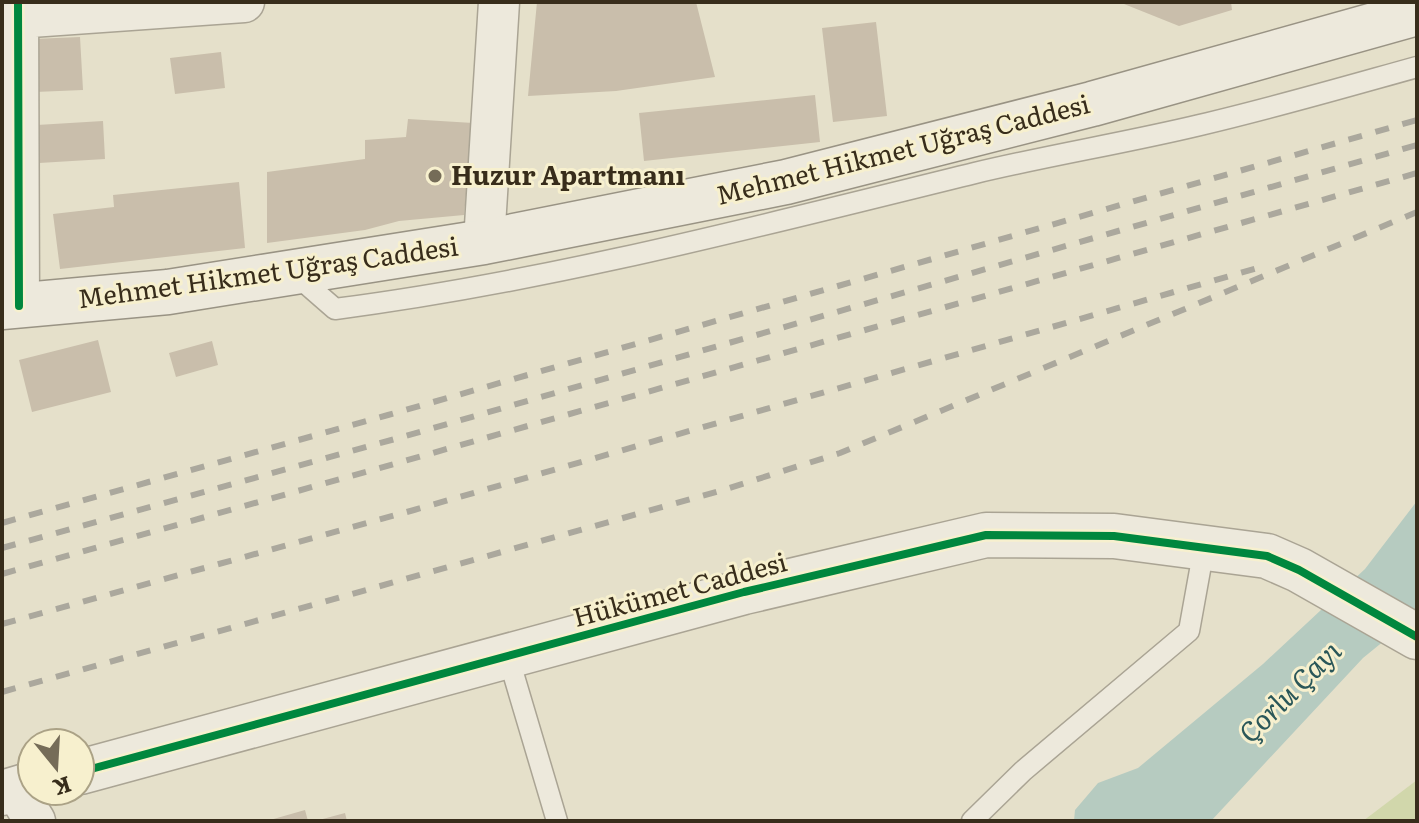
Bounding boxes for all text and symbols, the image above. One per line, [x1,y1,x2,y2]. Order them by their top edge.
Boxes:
street label: Mehmet Hikmet Uğraş Caddesi [711,82,1094,213]
place label: Huzur Apartmanı [451,154,685,193]
marker: Huzur Apartmanı [426,167,444,185]
street label: Mehmet Hikmet Uğraş Caddesi [75,224,461,317]
street label: Hükümet Caddesi [568,540,791,635]
water label: Çorlu Çayı [1228,629,1350,751]
north arrow [16,727,96,807]
text: K [49,769,76,806]

